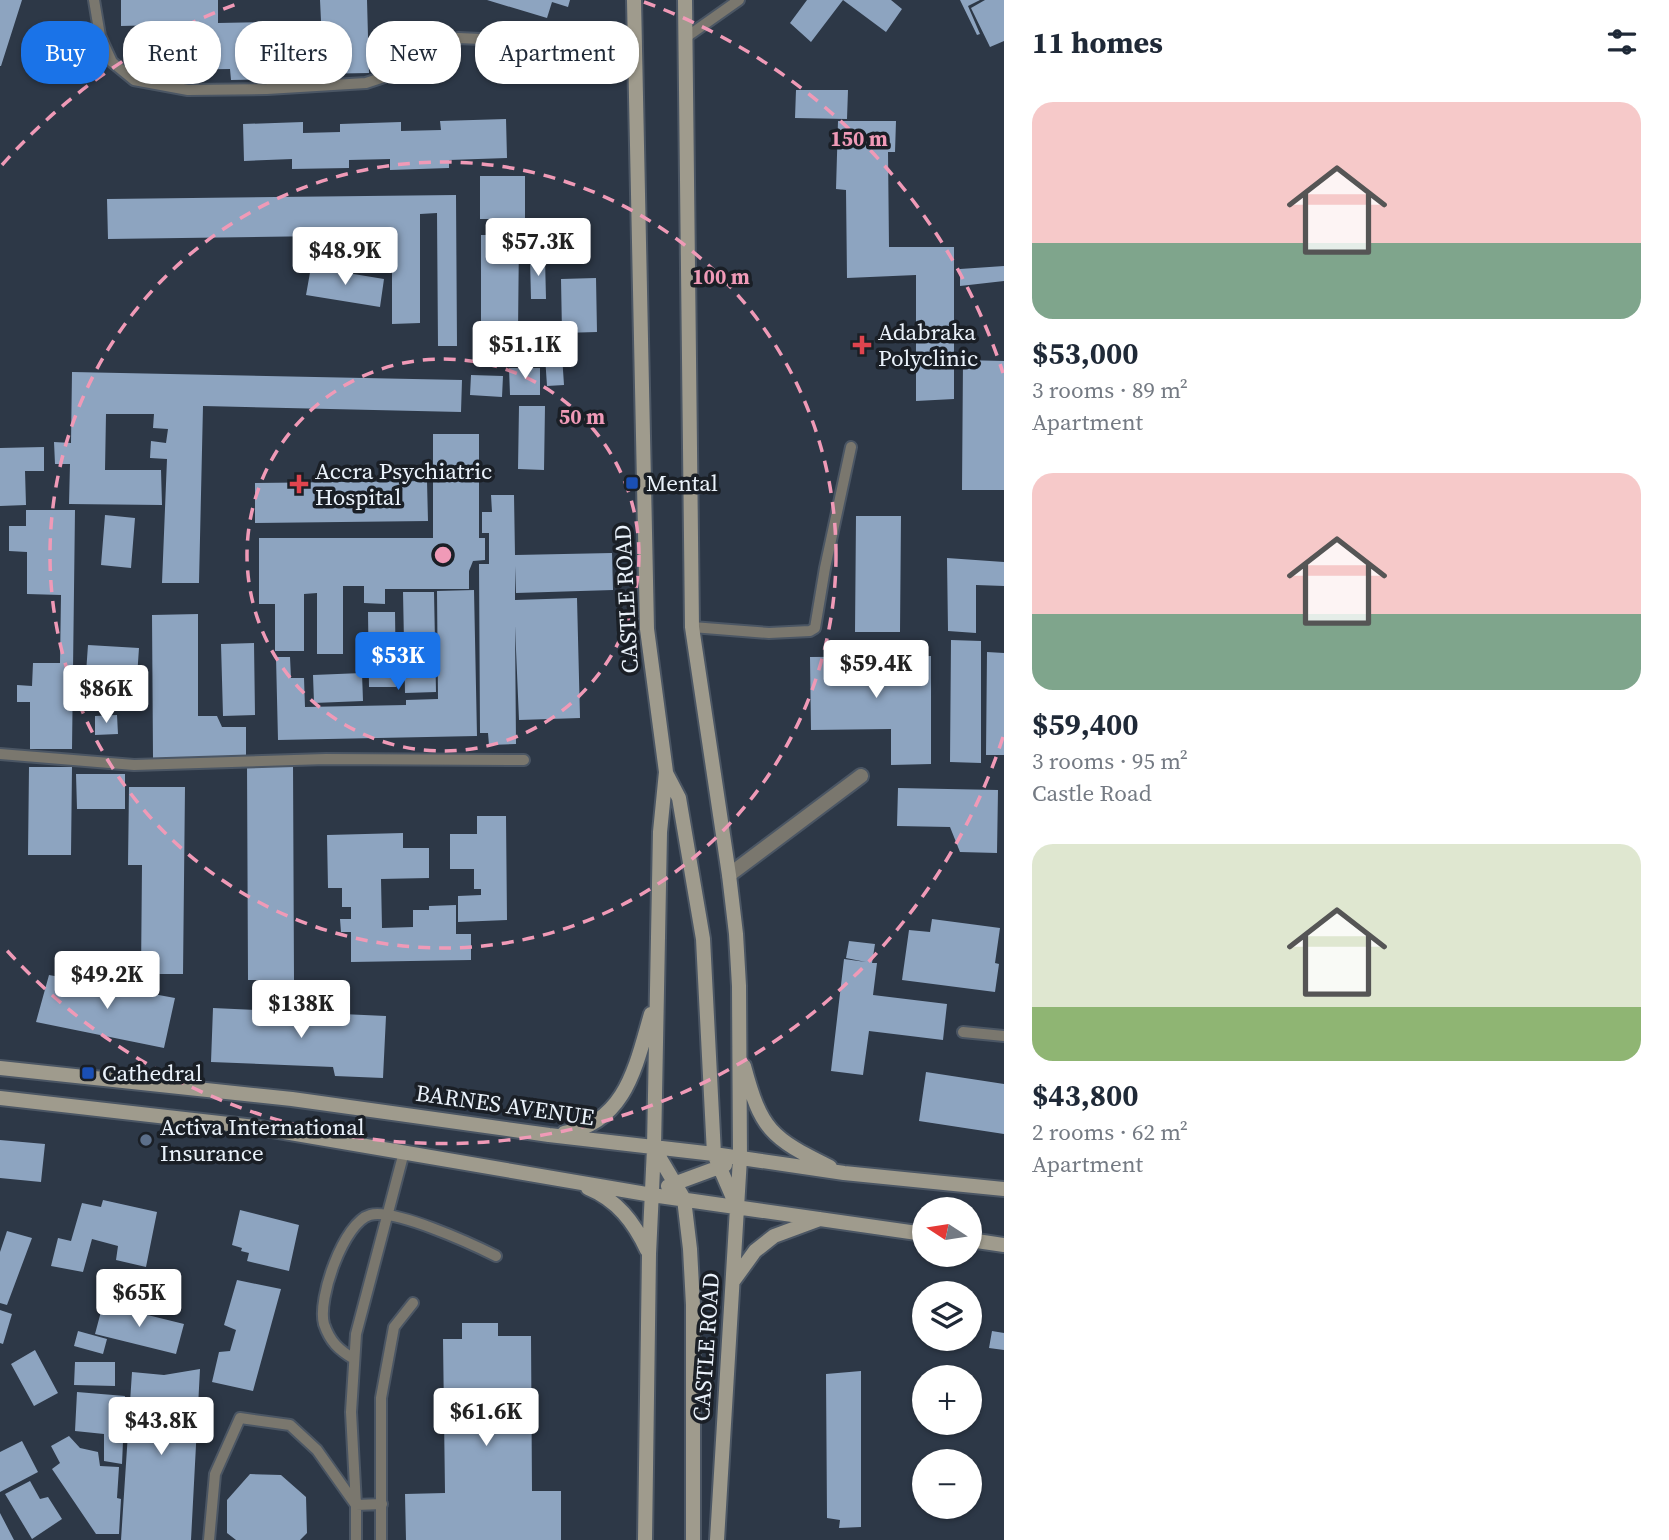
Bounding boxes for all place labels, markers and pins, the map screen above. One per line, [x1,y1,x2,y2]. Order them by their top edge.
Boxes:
pin: $57.3K [481,218,595,278]
pin: $48.9K [288,228,402,287]
place label: Adabraka Polyclinic [878,316,978,374]
pin: $51.1K [468,322,582,381]
marker: Adabraka Polyclinic [852,335,872,355]
place label: Accra Psychiatric Hospital [315,455,492,513]
place label: Mental [646,467,718,499]
marker: Accra Psychiatric Hospital [289,474,309,494]
marker: Mental [624,475,640,491]
centre of rings [431,543,455,567]
pin: $53K [357,632,439,692]
pin: $59.4K [819,640,933,700]
pin: $86K [65,666,147,725]
pin: $49.2K [50,951,164,1011]
pin: $138K [252,981,350,1040]
place label: Cathedral [102,1057,202,1089]
marker: Cathedral [80,1065,96,1081]
place label: Activa International Insurance [160,1111,365,1169]
marker: Activa International Insurance [138,1132,154,1148]
pin: $65K [98,1270,180,1329]
pin: $61.6K [429,1388,543,1448]
pin: $43.8K [104,1398,218,1457]

